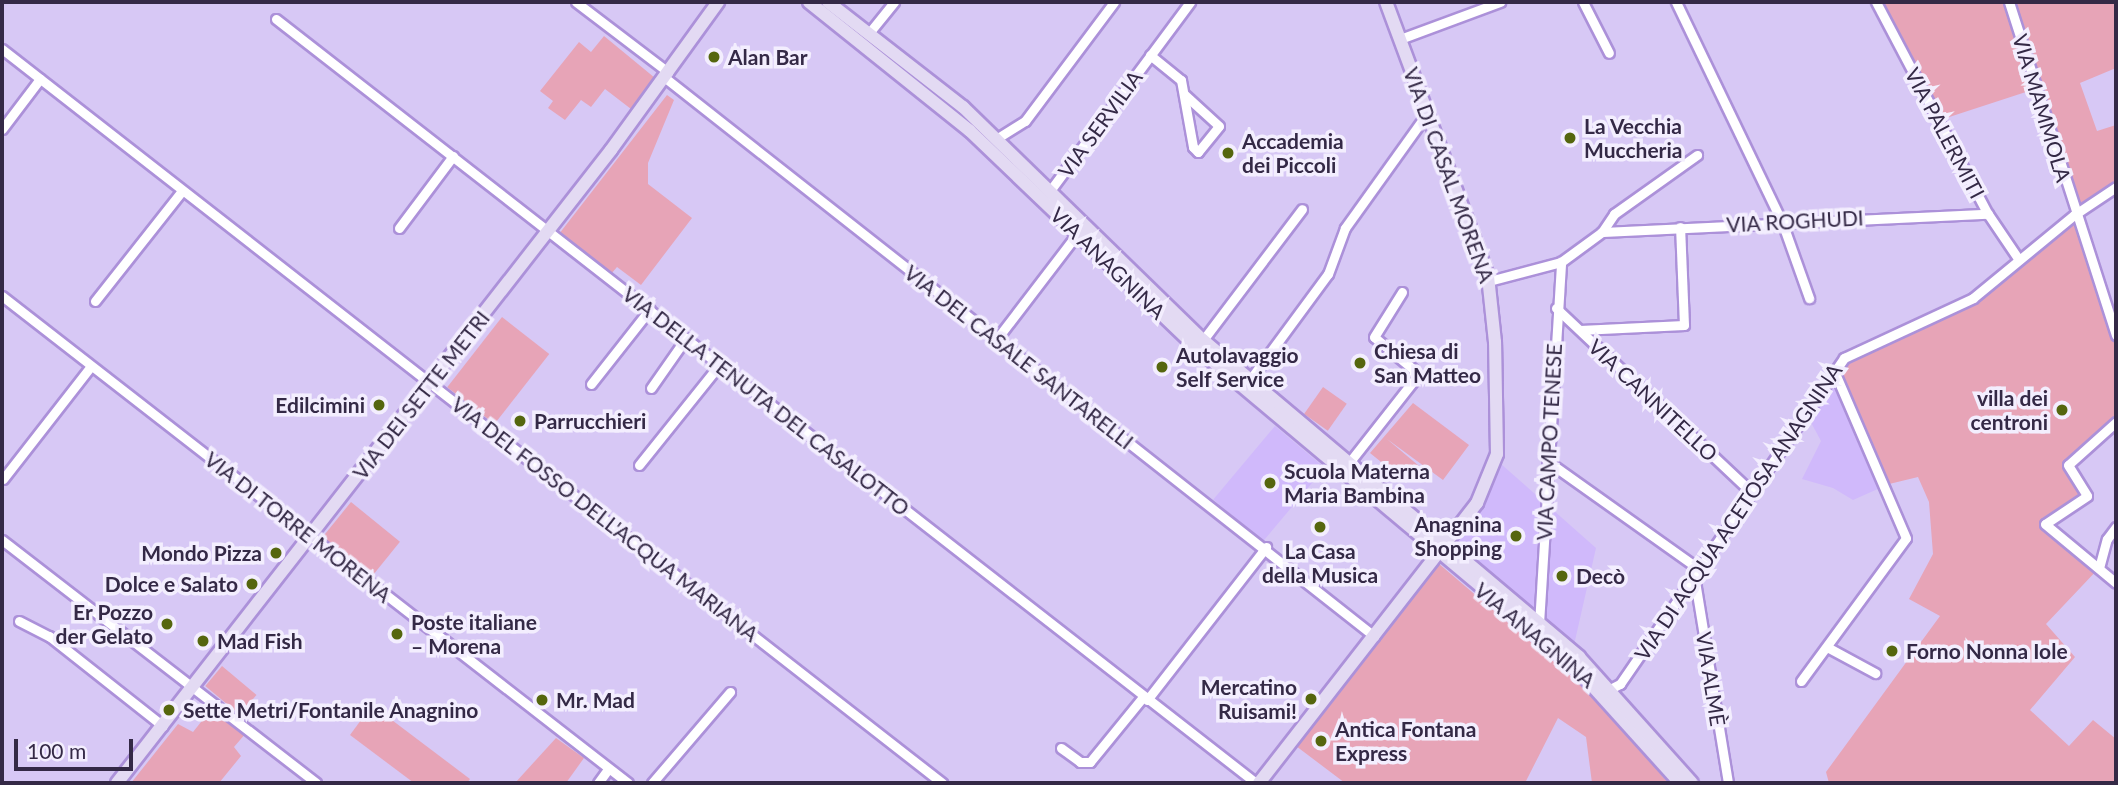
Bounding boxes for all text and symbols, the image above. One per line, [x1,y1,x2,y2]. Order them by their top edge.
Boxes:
street label: VIA MAMMOLA [2007,31,2077,185]
place label: Alan Bar [728,44,808,70]
marker: Alan Bar [706,49,722,65]
street label: VIA DI CASAL MORENA [1398,63,1500,287]
street label: VIA PALERMITI [1900,63,1990,203]
street label: VIA SERVILIA [1052,65,1148,183]
place label: La Vecchia Muccheria [1584,113,1683,163]
place label: Accademia dei Piccoli [1242,128,1344,178]
marker: La Vecchia Muccheria [1562,130,1578,146]
marker: Accademia dei Piccoli [1220,145,1236,161]
street label: VIA ANAGNINA [1045,201,1171,325]
street label: VIA ROGHUDI [1725,205,1865,237]
street label: VIA DEL CASALE SANTARELLI [899,259,1139,455]
street label: VIA DELLA TENUTA DEL CASALOTTO [616,280,916,522]
street label: VIA DEI SETTE METRI [347,305,495,485]
street label: VIA CANNITELLO [1583,333,1723,467]
place label: Chiesa di San Matteo [1374,338,1481,388]
place label: Autolavaggio Self Service [1176,342,1299,392]
street label: VIA CAMPO TENESE [1531,342,1567,542]
marker: Chiesa di San Matteo [1352,355,1368,371]
street label: VIA DI ACQUA ACETOSA ANAGNINA [1628,357,1848,667]
marker: Autolavaggio Self Service [1154,359,1170,375]
place label: villa dei centroni [1971,385,2048,435]
street label: VIA DEL FOSSO DELL'ACQUA MARIANA [446,391,764,647]
place label: Edilcimini [275,392,365,418]
marker: Edilcimini [371,397,387,413]
marker: villa dei centroni [2054,402,2070,418]
place label: Parrucchieri [534,408,646,434]
marker: Parrucchieri [512,413,528,429]
street label: VIA DI TORRE MORENA [199,446,397,608]
place label: Scuola Materna Maria Bambina [1284,458,1430,508]
marker: Scuola Materna Maria Bambina [1262,475,1278,491]
place label: Anagnina Shopping [1414,511,1502,561]
marker: La Casa della Musica [1312,519,1328,535]
marker: Anagnina Shopping [1508,528,1524,544]
place label: La Casa della Musica [1262,538,1378,588]
place label: Mondo Pizza [141,540,262,566]
marker: Mondo Pizza [268,545,284,561]
place label: Decò [1576,563,1625,589]
marker: Decò [1554,568,1570,584]
place label: Dolce e Salato [105,571,238,597]
marker: Dolce e Salato [244,576,260,592]
street label: VIA ANAGNINA [1469,577,1601,693]
place label: Er Pozzo der Gelato [55,599,153,649]
place label: Poste italiane – Morena [411,609,537,659]
marker: Er Pozzo der Gelato [159,616,175,632]
marker: Poste italiane – Morena [389,626,405,642]
place label: Mad Fish [217,628,303,654]
street label: VIA ALMÈ [1691,629,1731,729]
marker: Mad Fish [195,633,211,649]
place label: Forno Nonna Iole [1906,638,2068,664]
marker: Forno Nonna Iole [1884,643,1900,659]
place label: Mercatino Ruisami! [1201,674,1297,724]
place label: Mr. Mad [556,687,635,713]
marker: Mercatino Ruisami! [1303,691,1319,707]
marker: Mr. Mad [534,692,550,708]
place label: Sette Metri/Fontanile Anagnino [183,697,479,723]
marker: Sette Metri/Fontanile Anagnino [161,702,177,718]
place label: Antica Fontana Express [1335,716,1476,766]
scale bar [18,726,136,770]
marker: Antica Fontana Express [1313,733,1329,749]
text: 100 m [27,738,86,763]

